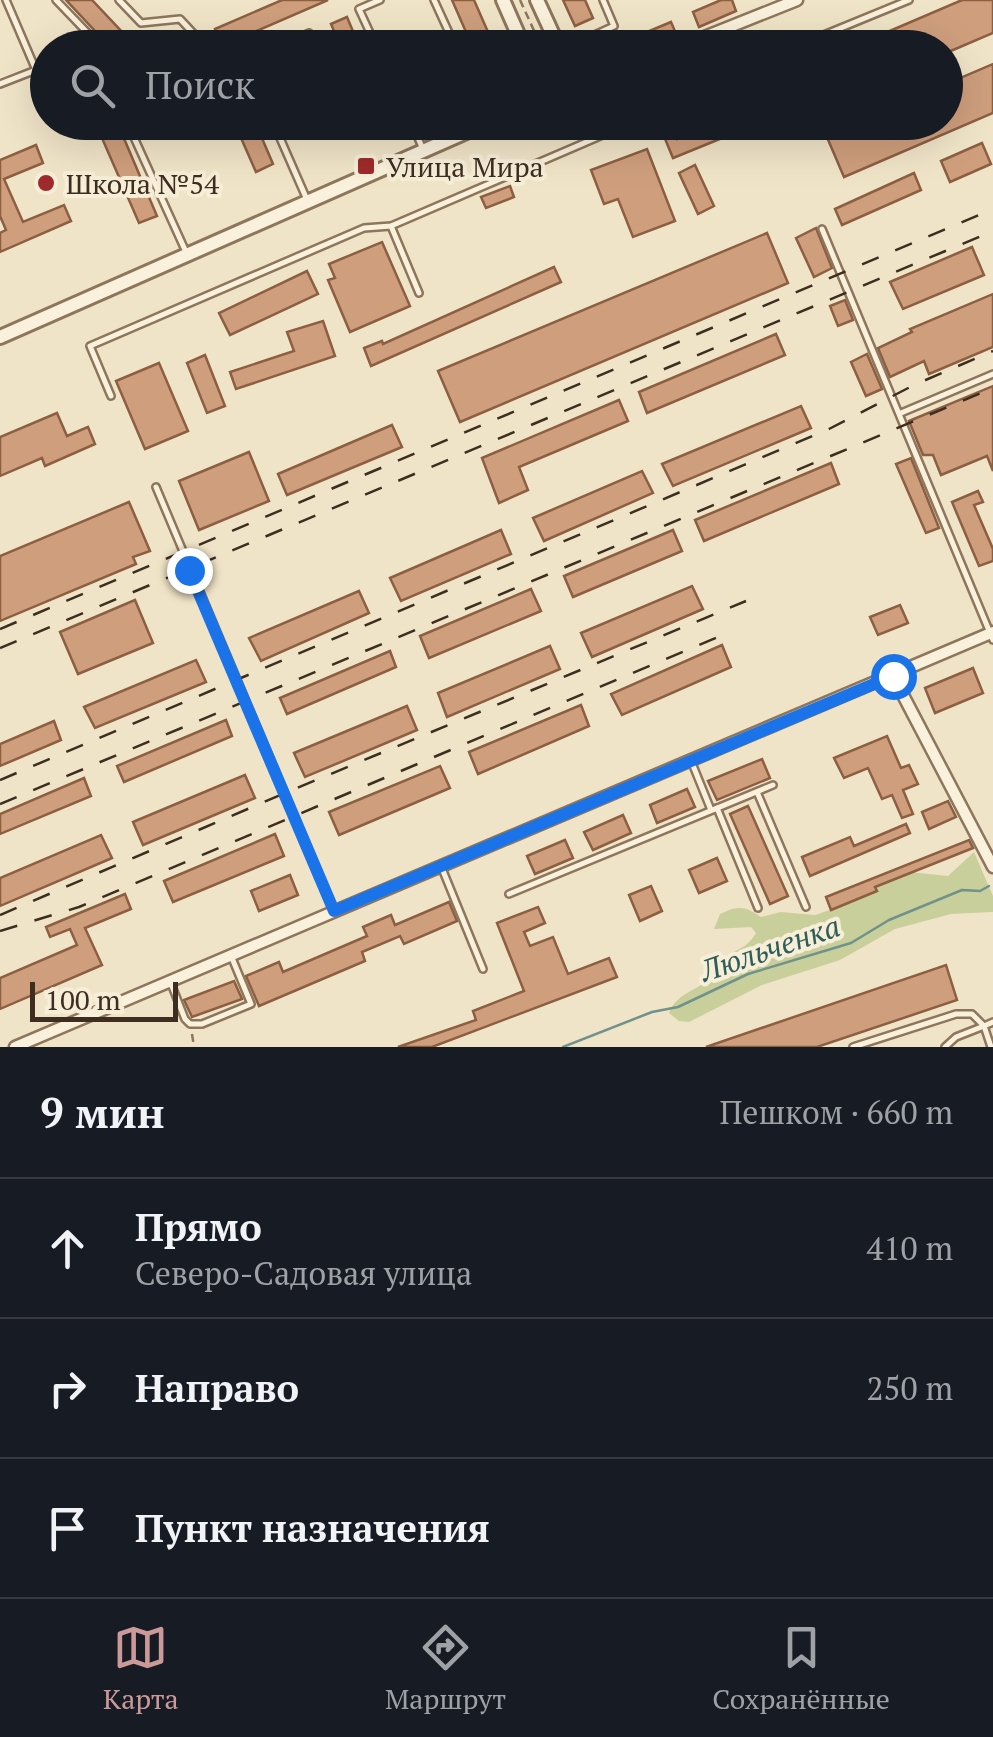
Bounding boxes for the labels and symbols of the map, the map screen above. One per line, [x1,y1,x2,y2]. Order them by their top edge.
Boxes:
place label: Улица Мира [386,148,544,185]
marker: Улица Мира [355,155,377,177]
place label: Школа №54 [66,165,219,202]
marker: Школа №54 [35,172,57,194]
route end [167,548,213,594]
route start [871,654,917,700]
water label: Люльченка [693,905,845,991]
scale bar [30,977,178,1021]

